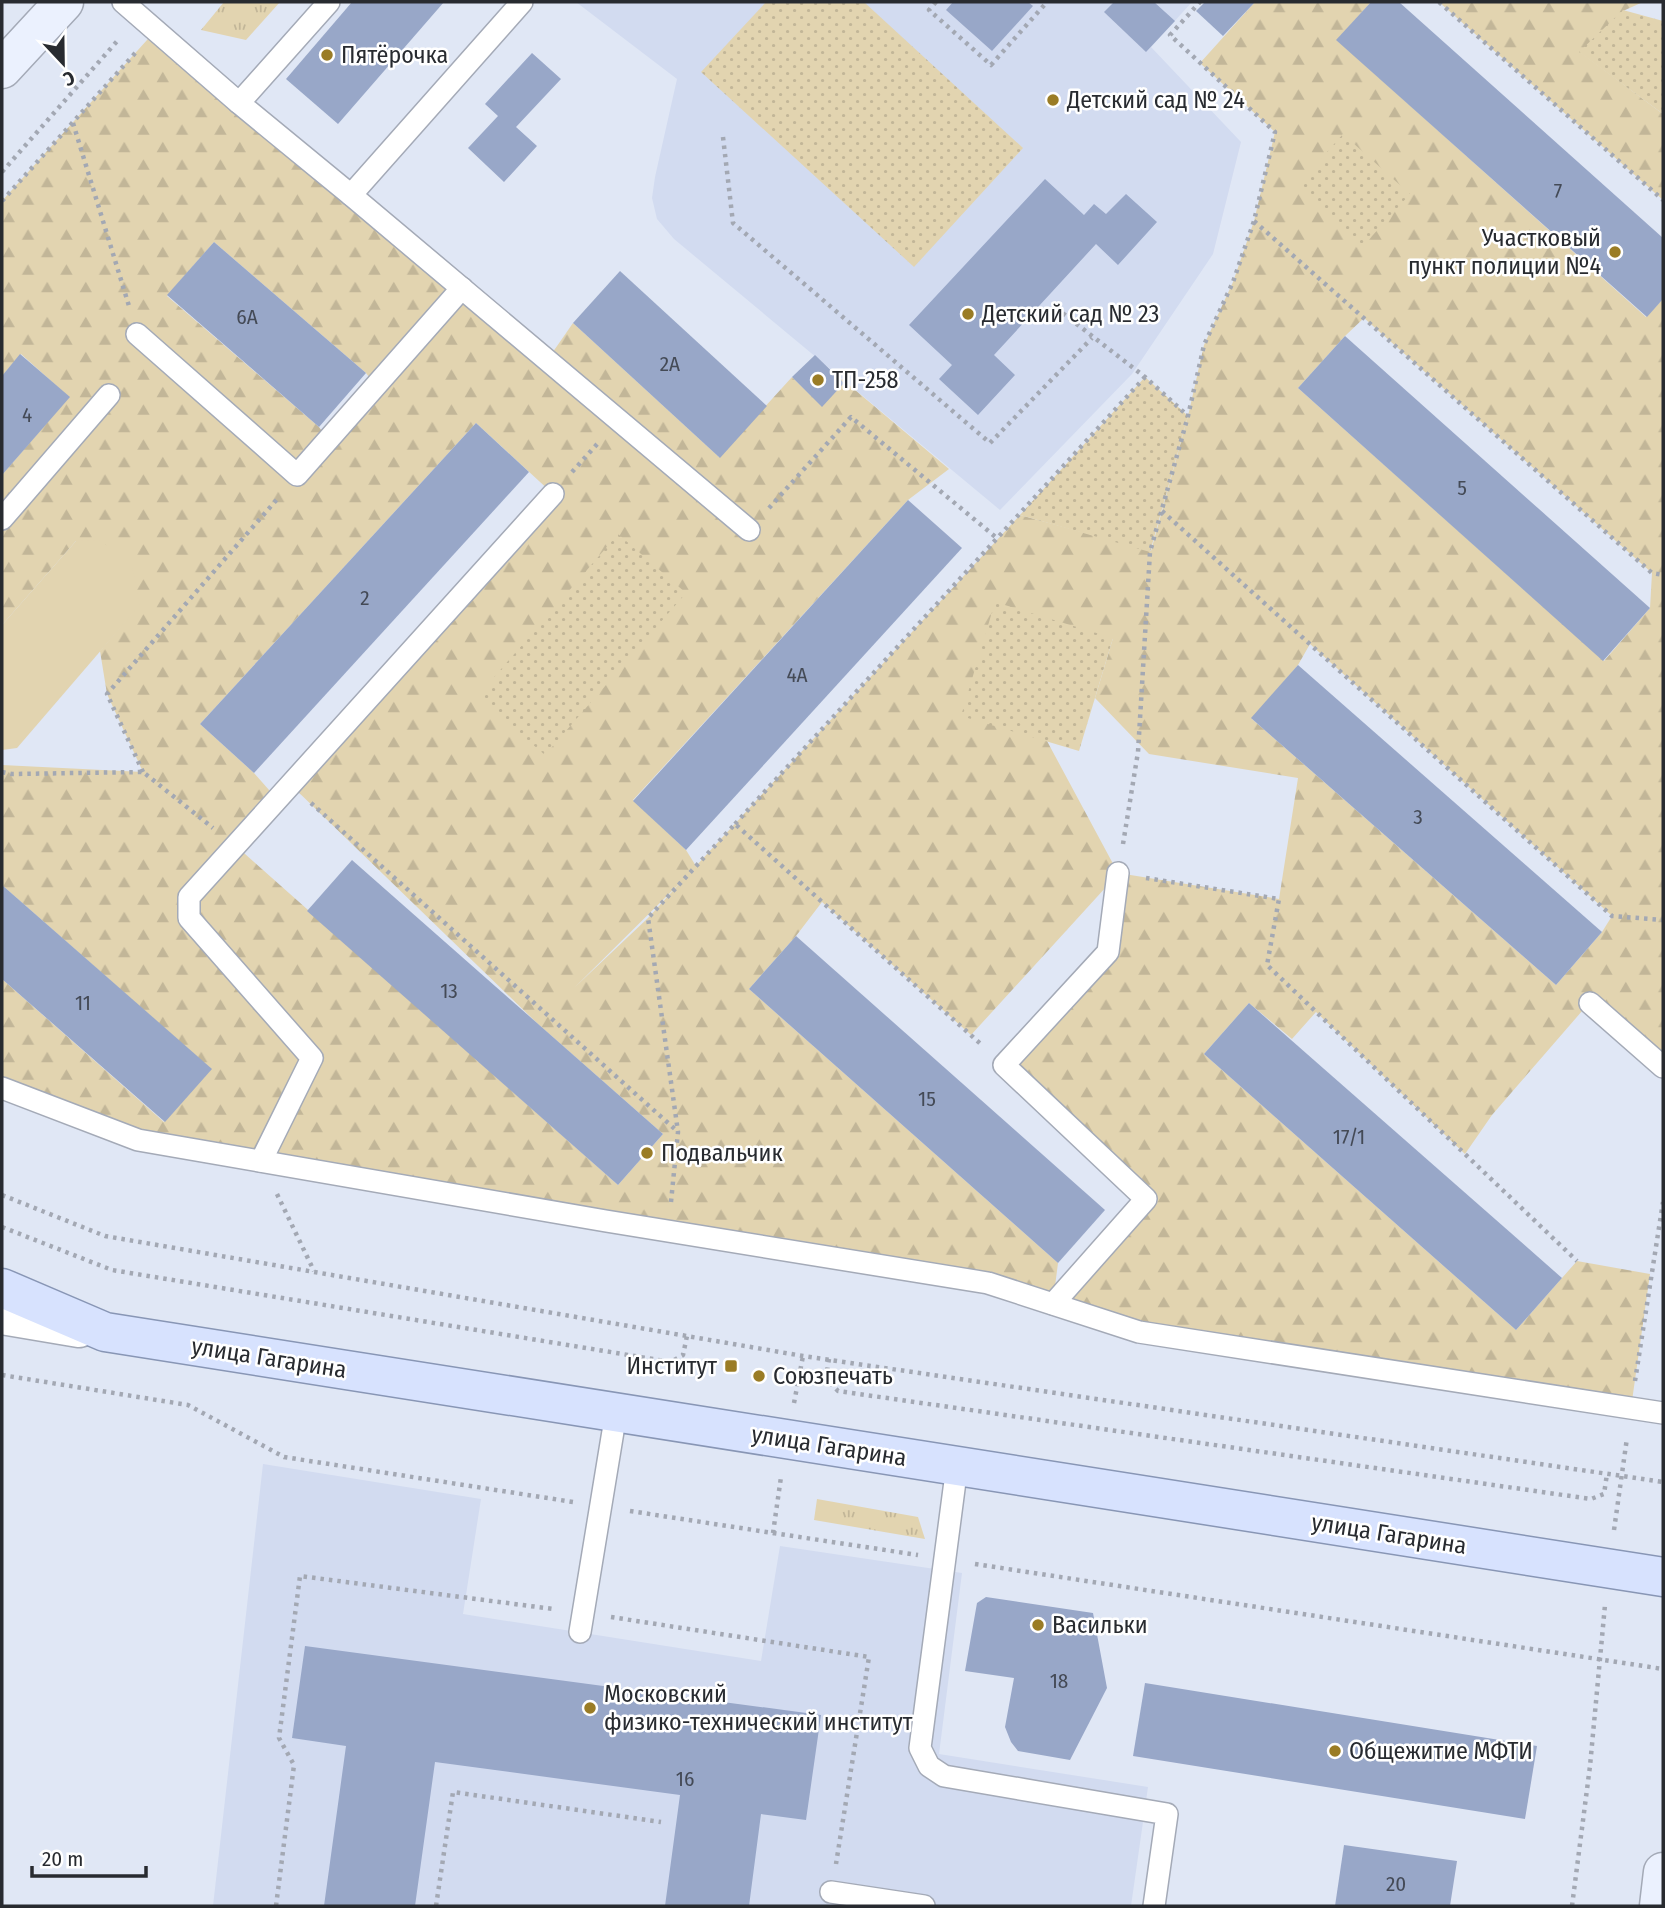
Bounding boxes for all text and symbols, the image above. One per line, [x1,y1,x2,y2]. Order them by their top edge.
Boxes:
north arrow [28,28,98,98]
place label: Пятёрочка [341,41,448,69]
marker: Пятёрочка [319,47,335,63]
text: С [60,66,78,91]
place label: Детский сад № 24 [1066,86,1245,114]
marker: Детский сад № 24 [1045,92,1061,108]
house number: 7 [1554,178,1562,204]
place label: Участковый пункт полиции №4 [1408,224,1601,280]
marker: Участковый пункт полиции №4 [1607,244,1623,260]
place label: Детский сад № 23 [981,300,1159,328]
house number: 6А [236,304,258,330]
marker: Детский сад № 23 [960,306,976,322]
house number: 2А [660,351,680,377]
place label: ТП-258 [832,366,899,394]
marker: ТП-258 [810,372,826,388]
house number: 4 [22,402,32,428]
house number: 5 [1457,475,1467,501]
house number: 2 [360,585,370,611]
house number: 4А [786,662,808,688]
house number: 3 [1413,804,1423,830]
house number: 13 [440,978,458,1004]
house number: 11 [75,990,91,1016]
house number: 15 [918,1086,936,1112]
house number: 17/1 [1333,1124,1365,1150]
place label: Подвальчик [661,1139,783,1167]
marker: Подвальчик [639,1145,655,1161]
street label: улица Гагарина [190,1332,348,1384]
place label: Институт [627,1352,717,1380]
marker: Институт [723,1358,739,1374]
place label: Союзпечать [773,1362,893,1390]
marker: Союзпечать [751,1368,767,1384]
street label: улица Гагарина [750,1420,908,1472]
street label: улица Гагарина [1310,1508,1468,1560]
place label: Васильки [1052,1611,1148,1639]
marker: Васильки [1030,1617,1046,1633]
house number: 18 [1050,1668,1068,1694]
place label: Московский физико-технический институт [604,1680,913,1736]
marker: Московский физико-технический институт [582,1700,598,1716]
place label: Общежитие МФТИ [1349,1737,1533,1765]
marker: Общежитие МФТИ [1327,1743,1343,1759]
house number: 16 [676,1766,694,1792]
scale bar [32,1834,145,1878]
text: 20 m [42,1846,83,1872]
house number: 20 [1386,1871,1406,1897]

